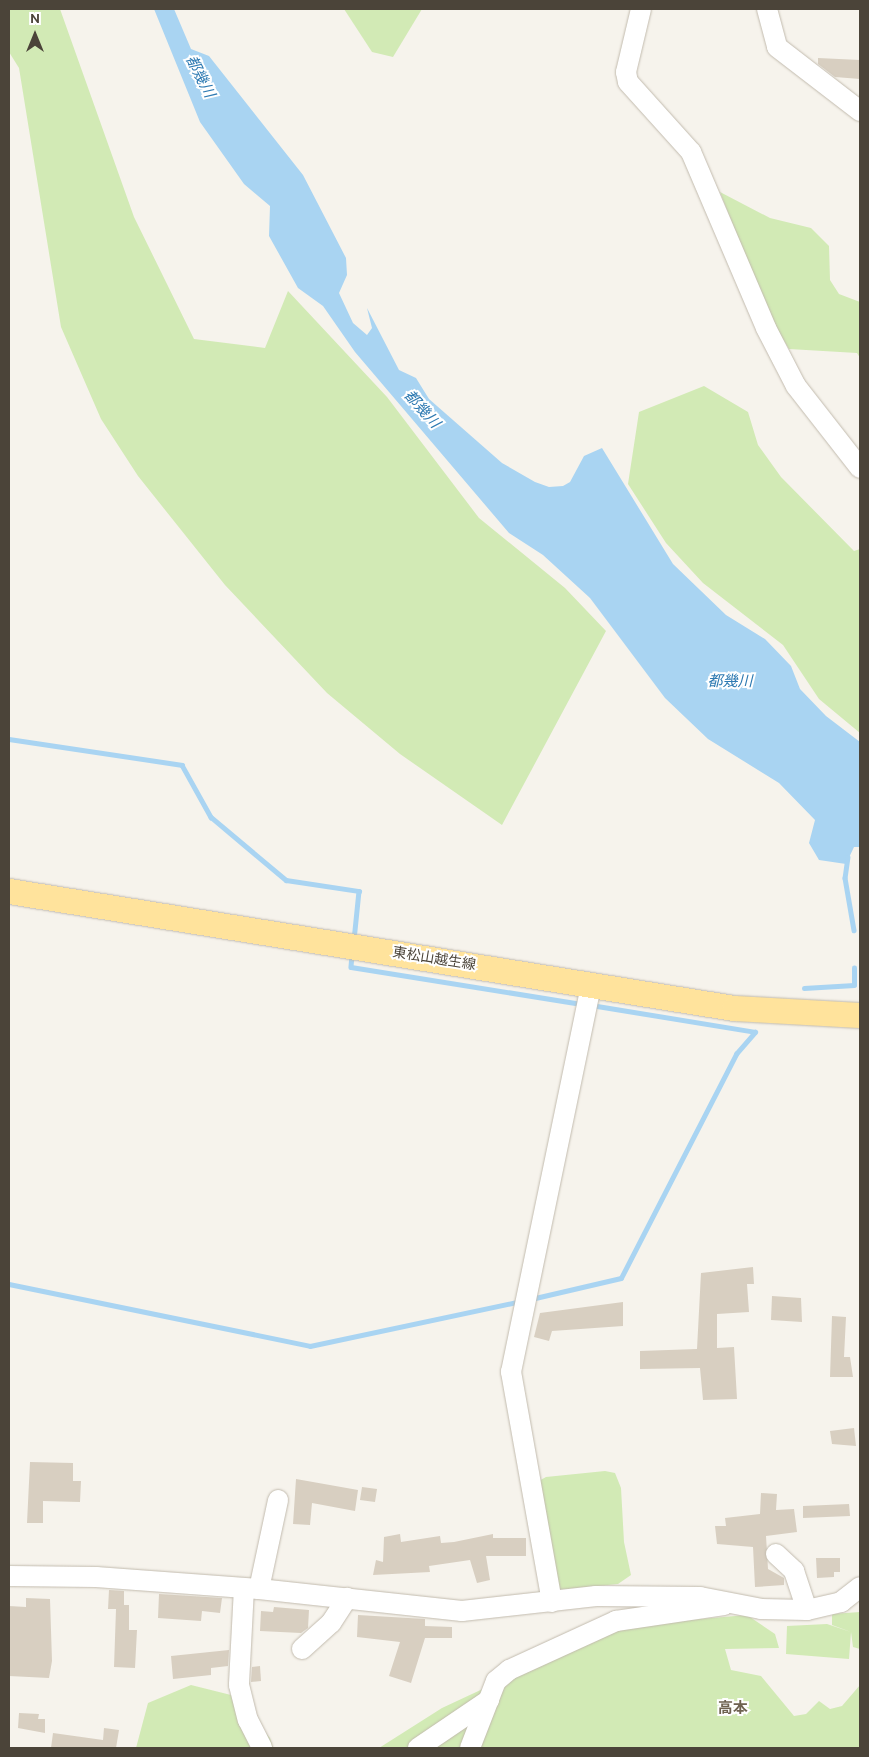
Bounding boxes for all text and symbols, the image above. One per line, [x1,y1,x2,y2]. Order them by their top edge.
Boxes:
north arrow [10,10,60,60]
text: N [30,11,40,28]
water label: 都幾川 [181,53,217,101]
water label: 都幾川 [399,387,443,433]
water label: 都幾川 [708,674,752,692]
street label: 東松山越生線 [391,945,477,975]
district label: 高本 [718,1701,748,1719]

